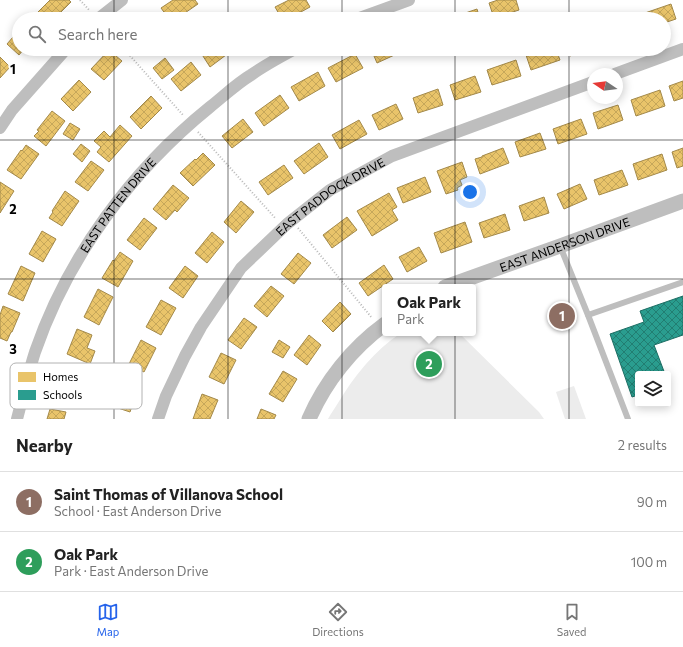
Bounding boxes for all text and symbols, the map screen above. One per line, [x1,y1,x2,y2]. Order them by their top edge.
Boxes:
search box [12,12,671,56]
icon: search [26,23,48,45]
text: Search here [58,25,137,43]
text: 1 [10,61,16,77]
north arrow [587,68,623,104]
street label: EAST PADDOCK DRIVE [273,154,387,238]
street label: EAST PATTEN DRIVE [77,155,158,255]
your location [460,182,480,202]
text: 2 [9,201,17,217]
street label: EAST ANDERSON DRIVE [498,214,632,274]
popup [382,284,476,336]
text: Oak Park [397,293,461,311]
pin: 1 [549,301,575,331]
text: Park [397,311,424,327]
text: 3 [9,341,17,357]
pin: 2 [416,349,442,379]
legend [10,363,142,409]
text: Homes [43,370,78,383]
map controls [635,371,671,407]
button: layers [635,371,671,407]
text: Schools [43,388,82,401]
text: Nearby [16,435,73,456]
text: 2 results [618,437,667,453]
text: Saint Thomas of Villanova School [54,485,283,503]
text: 1 [26,494,32,510]
text: 90 m [637,494,667,510]
text: School · East Anderson Drive [54,503,221,519]
text: Oak Park [54,545,118,563]
text: 2 [25,554,33,570]
text: 100 m [631,554,667,570]
text: Park · East Anderson Drive [54,563,208,579]
tab: Map [97,601,119,638]
tab: Directions [312,601,364,638]
tab: Saved [557,601,586,638]

